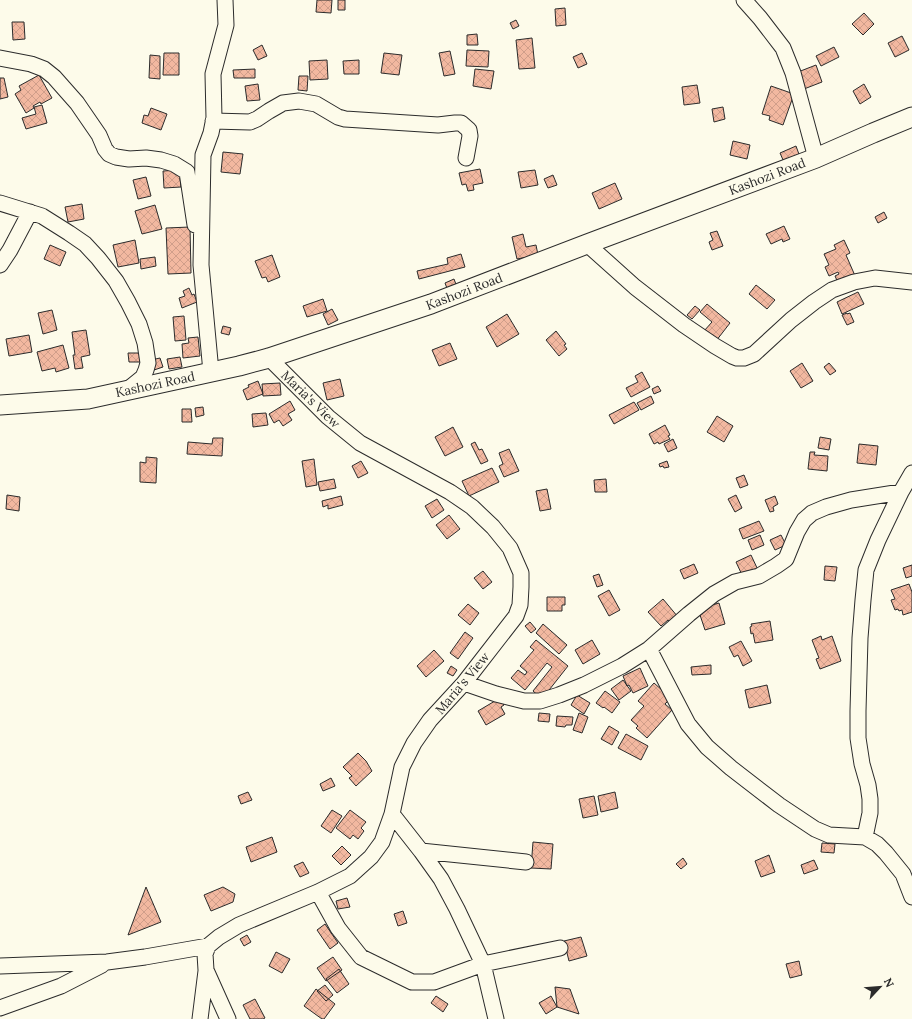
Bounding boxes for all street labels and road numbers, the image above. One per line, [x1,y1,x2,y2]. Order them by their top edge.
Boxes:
street label: Kashozi Road [726,154,808,199]
street label: Kashozi Road [423,269,505,314]
street label: Maria's View [277,367,344,432]
street label: Kashozi Road [114,368,197,401]
street label: Maria's View [431,648,494,718]

